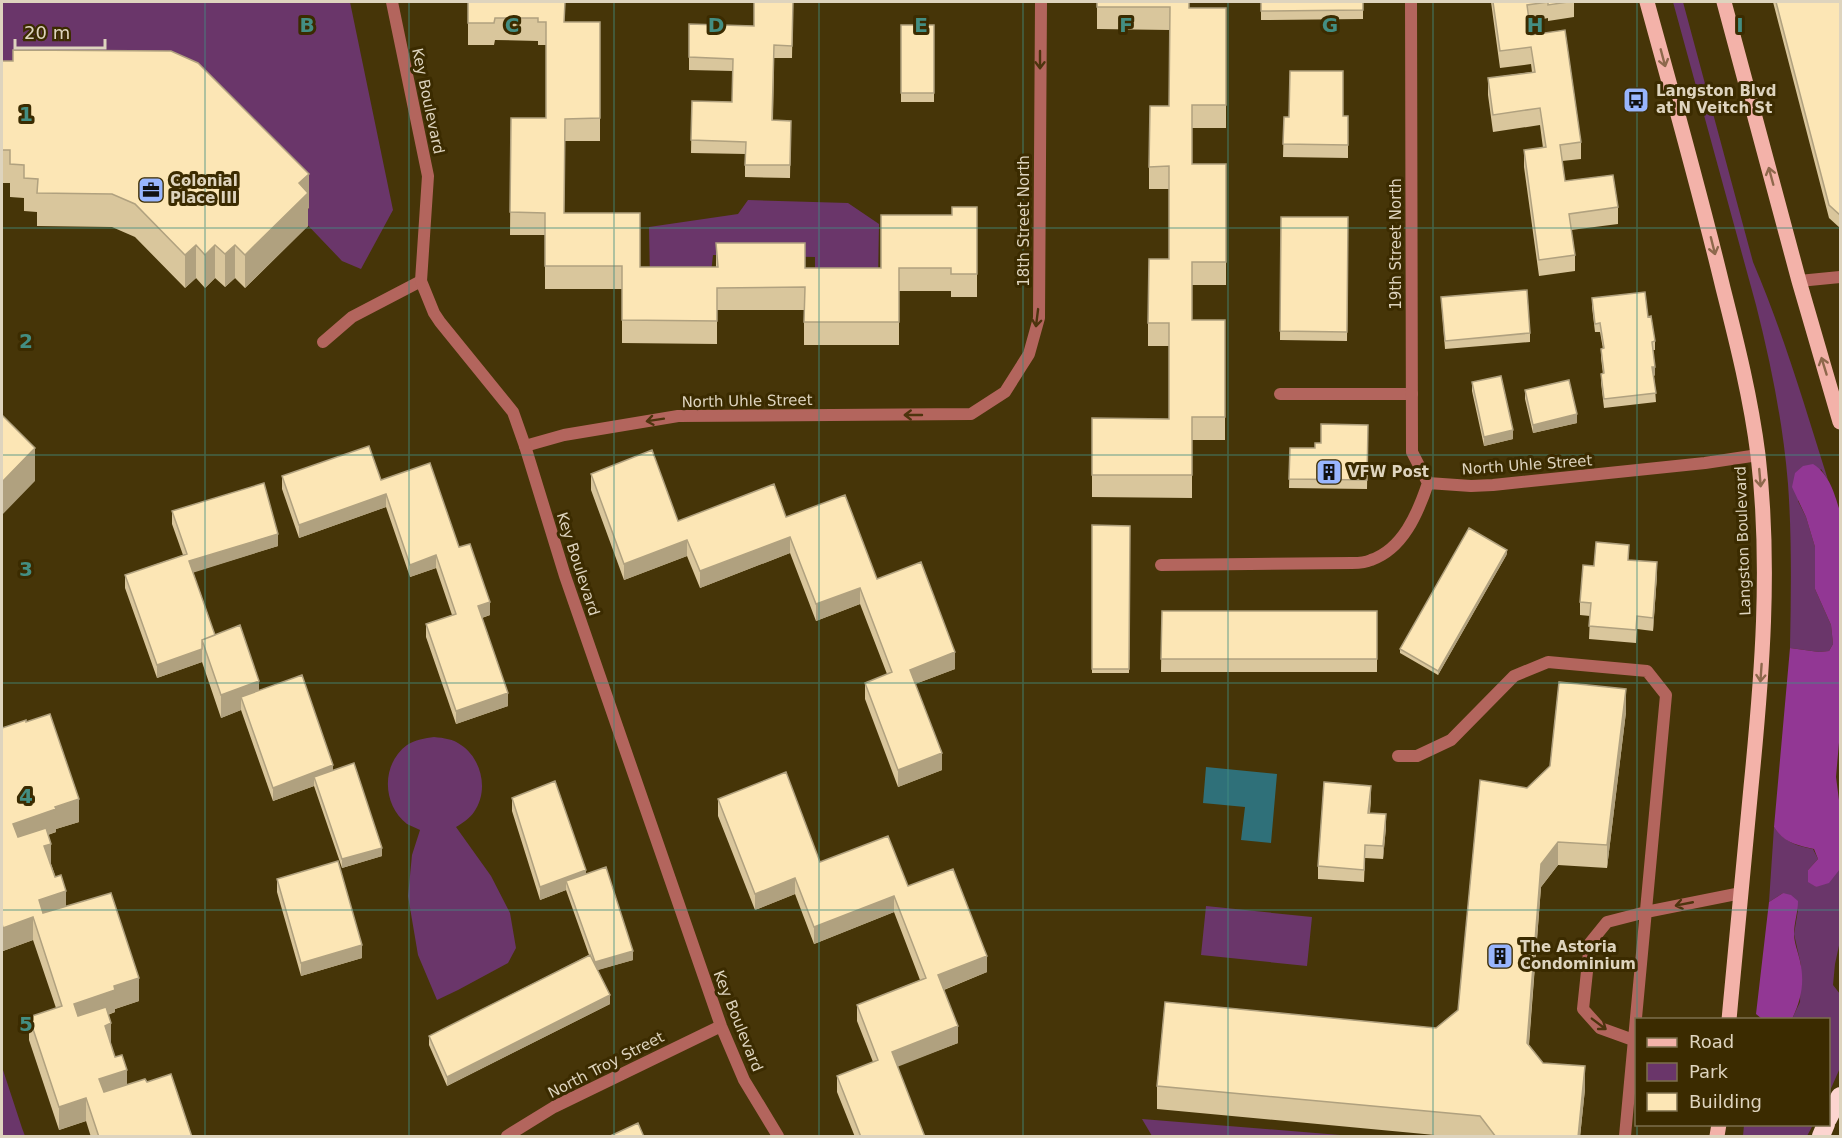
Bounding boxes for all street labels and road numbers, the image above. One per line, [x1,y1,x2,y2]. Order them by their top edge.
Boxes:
street label: Key Boulevard [408,46,448,156]
street label: 18th Street North [1015,155,1033,287]
street label: 19th Street North [1387,178,1405,310]
street label: North Uhle Street [681,391,813,411]
street label: North Uhle Street [1461,451,1593,479]
street label: Langston Boulevard [1731,466,1755,616]
street label: Key Boulevard [553,510,603,618]
street label: Key Boulevard [709,968,767,1074]
street label: North Troy Street [545,1028,667,1102]

